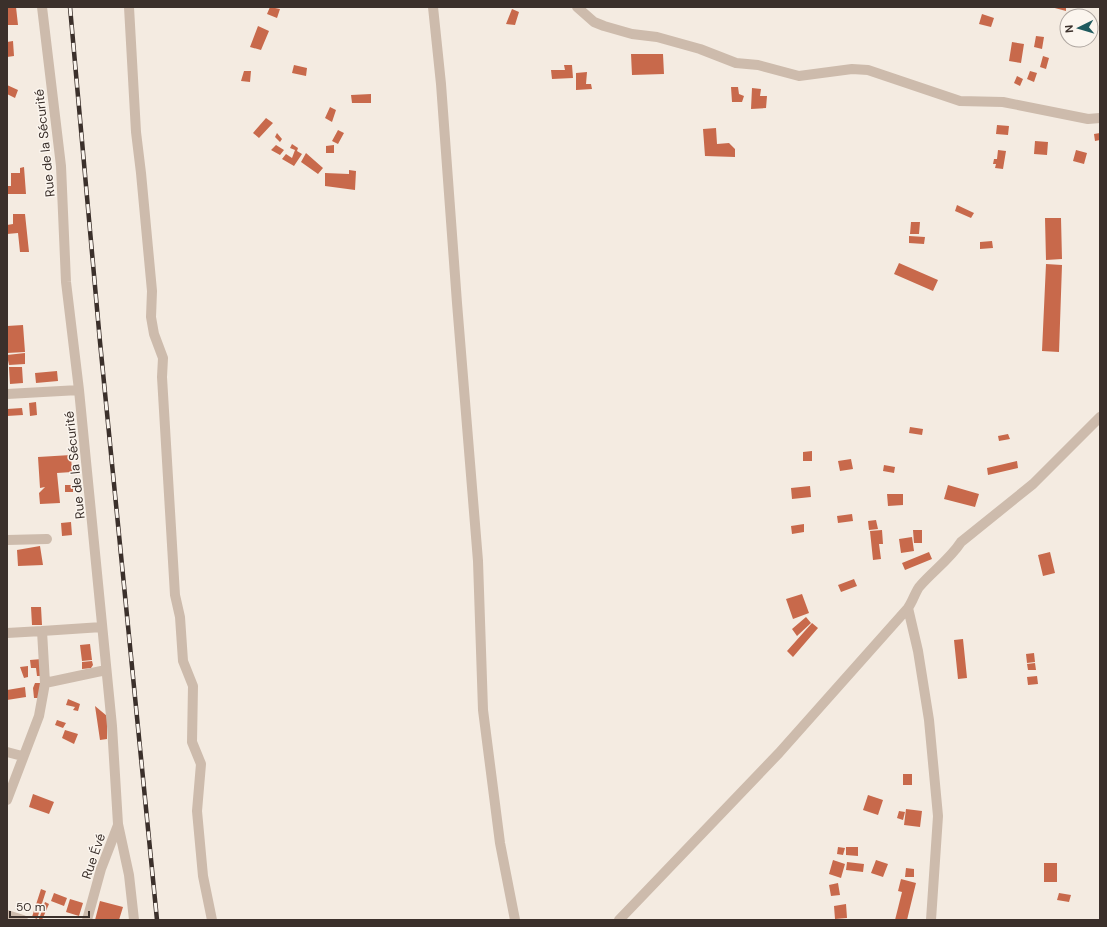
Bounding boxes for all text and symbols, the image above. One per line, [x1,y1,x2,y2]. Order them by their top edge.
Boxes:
north arrow [1059,8,1099,48]
text: N [1062,24,1076,33]
street label: Rue de la Sécurité [30,88,59,198]
street label: Rue de la Sécurité [60,410,89,520]
street label: Rue Évé [77,831,109,881]
scale bar [10,893,89,919]
text: 50 m [16,899,45,915]

